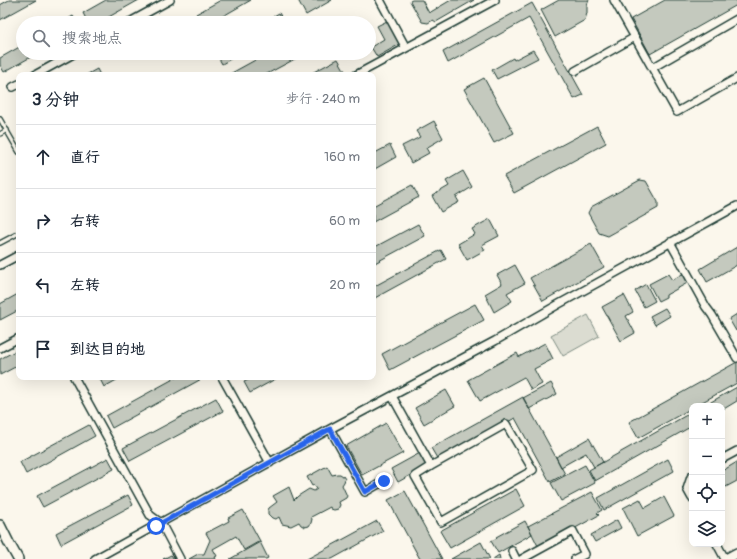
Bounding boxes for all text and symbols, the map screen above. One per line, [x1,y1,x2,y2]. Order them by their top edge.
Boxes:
search box [16,16,376,60]
icon: search [30,27,52,49]
text: 搜索地点 [62,29,122,48]
text: 3 分钟 [32,89,79,110]
text: 步行 · 240 m [286,91,360,107]
icon: ahead [32,146,54,168]
text: 直行 [70,148,100,167]
text: 160 m [324,149,360,165]
icon: right [32,210,54,232]
text: 右转 [70,212,100,231]
text: 60 m [329,213,360,229]
icon: left [32,274,54,296]
text: 左转 [70,276,100,295]
text: 20 m [329,277,360,293]
icon: arrive [32,338,54,360]
text: 到达目的地 [70,340,145,359]
map controls [689,403,725,547]
button: + [689,403,725,439]
button: − [689,439,725,475]
route end [375,472,393,490]
button: locate [689,475,725,511]
button: layers [689,511,725,547]
route start [147,517,165,535]

